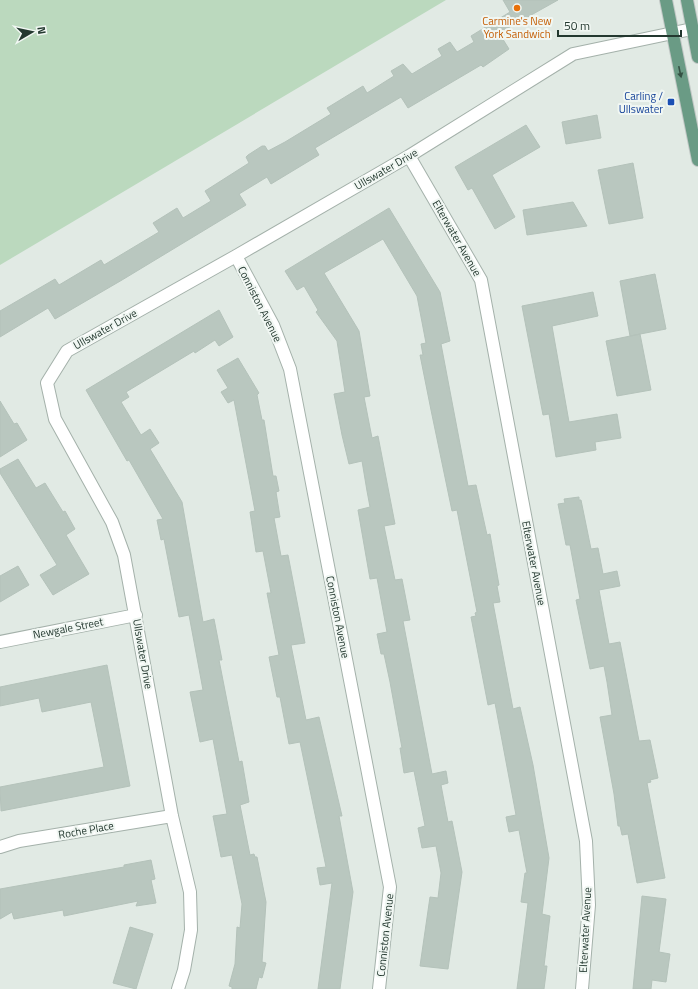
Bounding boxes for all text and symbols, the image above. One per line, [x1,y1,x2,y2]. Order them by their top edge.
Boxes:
marker: Carmine's New York Sandwich [512,3,522,13]
north arrow [12,12,52,52]
scale bar [558,12,681,38]
place label: Carmine's New York Sandwich [482,13,552,42]
text: 50 m [564,16,590,35]
text: N [33,25,50,35]
one-way arrow [677,66,683,78]
place label: Carling / Ullswater [619,88,663,117]
marker: Carling / Ullswater [666,97,676,107]
street label: Ullswater Drive [351,144,421,194]
street label: Elterwater Avenue [429,197,486,280]
street label: Conniston Avenue [234,263,286,345]
street label: Ullswater Drive [70,305,140,353]
street label: Elterwater Avenue [518,519,550,607]
street label: Conniston Avenue [322,575,354,660]
street label: Newgale Street [32,613,105,643]
street label: Ullswater Drive [129,618,157,691]
street label: Roche Place [57,817,115,843]
street label: Elterwater Avenue [575,886,595,973]
street label: Conniston Avenue [373,892,397,977]

